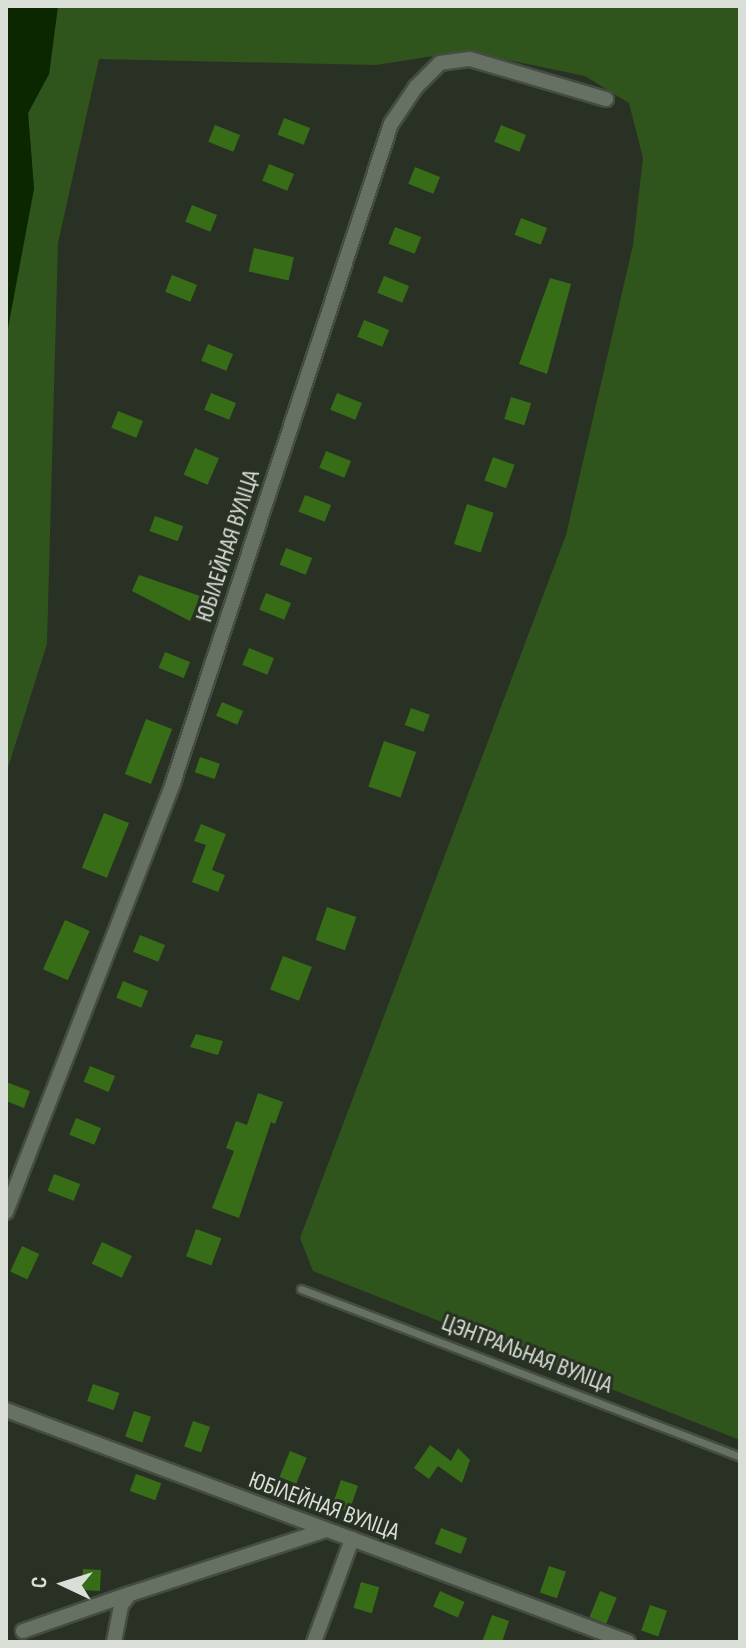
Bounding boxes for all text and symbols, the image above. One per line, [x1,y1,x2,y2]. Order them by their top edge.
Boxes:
street label: ЮБІЛЕЙНАЯ ВУЛІЦА [190,466,266,626]
street label: ЦЭНТРАЛЬНАЯ ВУЛІЦА [438,1308,616,1400]
street label: ЮБІЛЕЙНАЯ ВУЛІЦА [245,1465,403,1547]
north arrow [24,1544,104,1624]
text: С [26,1576,53,1589]

